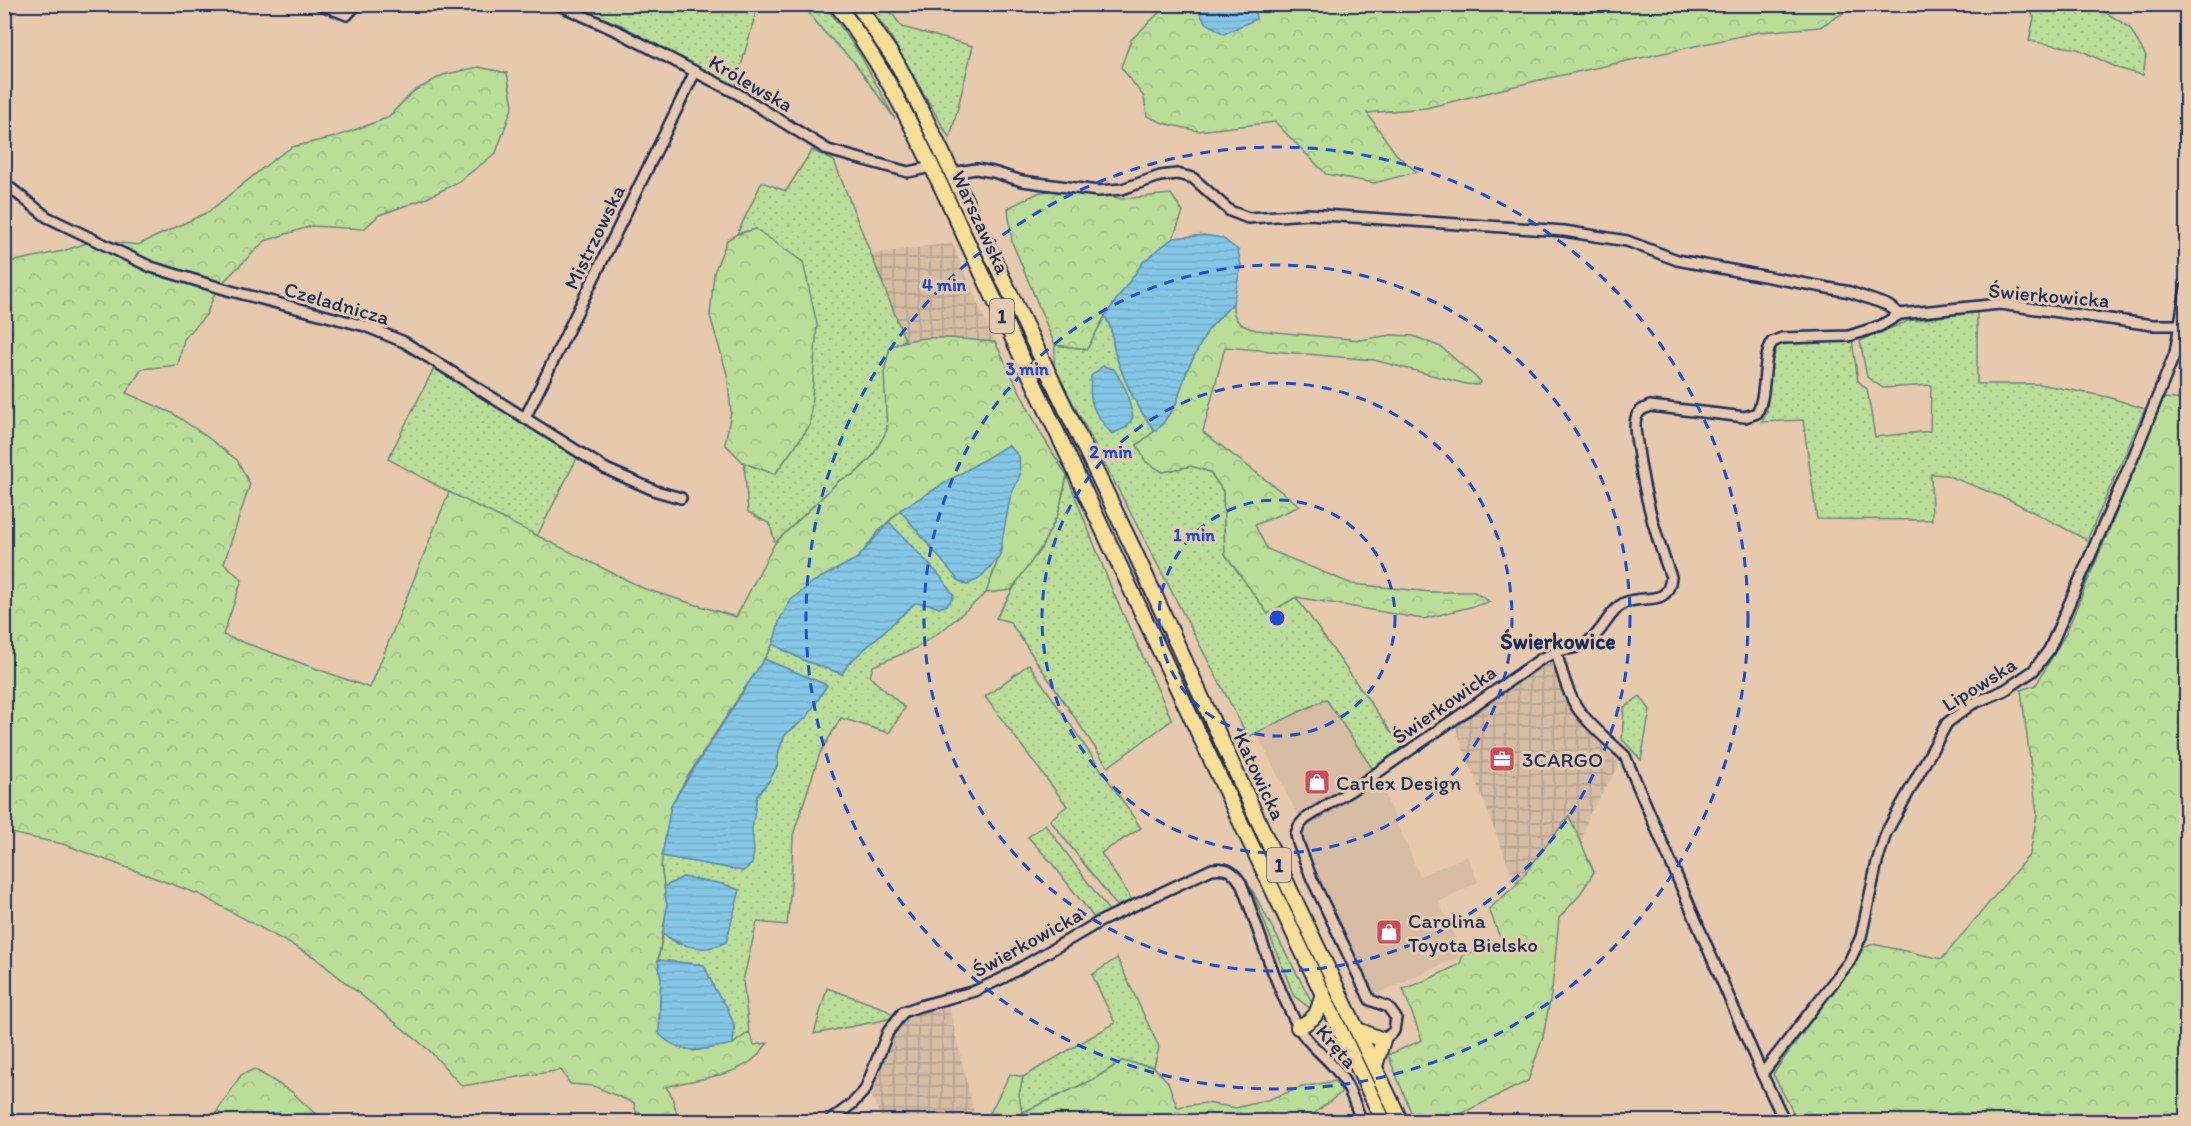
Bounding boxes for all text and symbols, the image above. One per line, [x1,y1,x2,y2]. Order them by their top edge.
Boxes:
street label: Królewska [705,49,797,117]
street label: Warszawska [946,166,1016,278]
street label: Mistrzowska [558,180,630,293]
text: 4 min [922,274,967,296]
street label: Czeladnicza [281,276,393,330]
street label: Świerkowicka [1987,277,2111,313]
road number: 1 [990,299,1014,333]
text: 3 min [1005,358,1049,380]
text: 2 min [1090,441,1133,463]
text: 1 min [1173,524,1215,546]
centre of rings [1267,608,1287,628]
district label: Świerkowice [1500,628,1616,655]
street label: Lipowska [1937,651,2021,717]
street label: Świerkowicka [1387,659,1501,749]
street label: Katowicka [1229,728,1291,824]
office icon: 3CARGO [1487,744,1517,774]
place label: 3CARGO [1522,747,1603,772]
shop icon: Carlex Design [1302,767,1332,797]
place label: Carlex Design [1336,770,1461,795]
road number: 1 [1267,848,1291,882]
street label: Świerkowicka [968,902,1086,982]
place label: Carolina Toyota Bielsko [1408,908,1538,957]
shop icon: Carolina Toyota Bielsko [1374,917,1404,947]
street label: Kręta [1311,1019,1363,1073]

